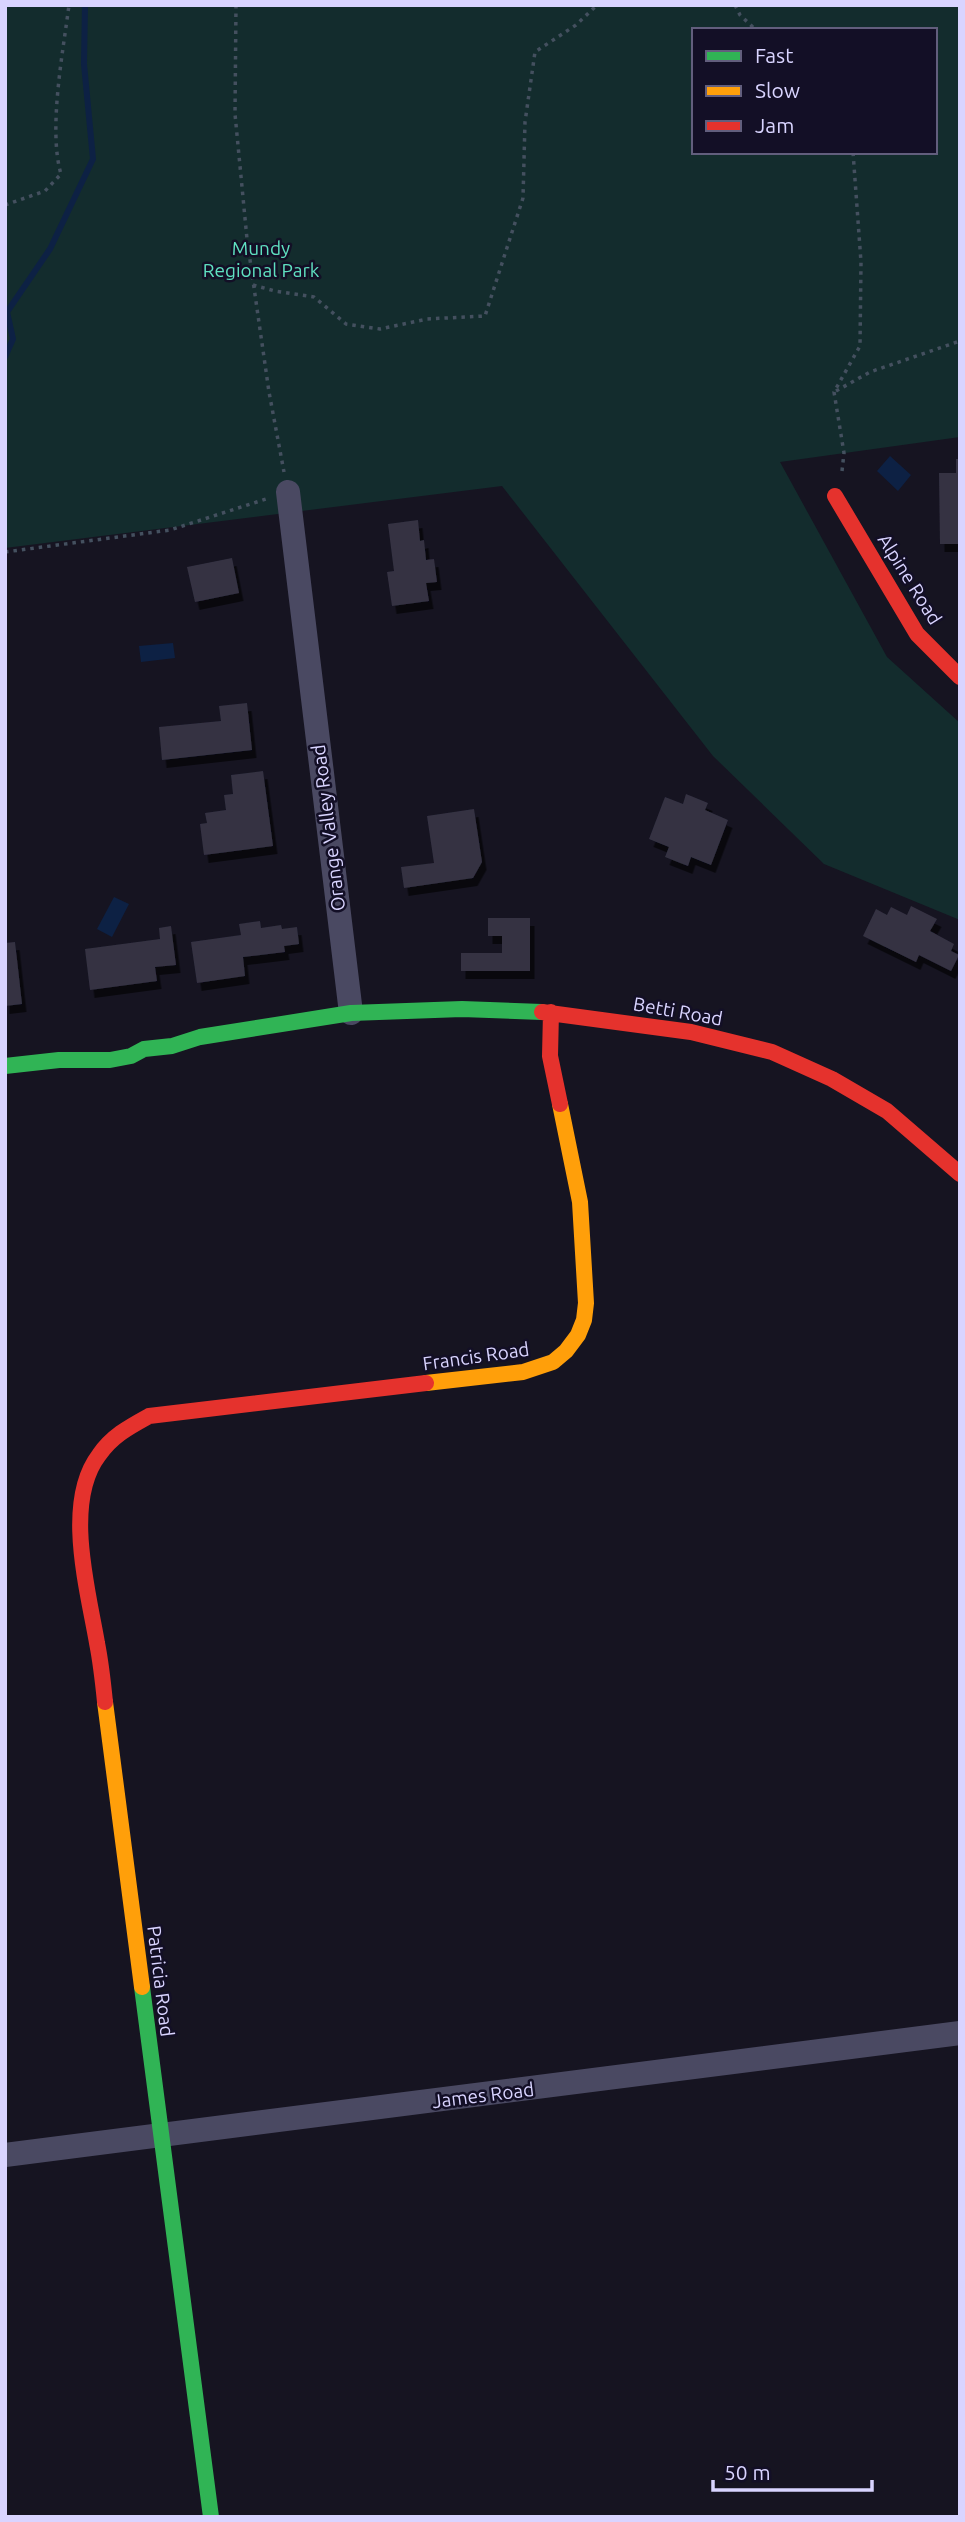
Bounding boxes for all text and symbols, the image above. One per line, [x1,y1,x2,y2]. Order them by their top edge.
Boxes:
legend [692,28,937,154]
text: Fast [755,43,793,67]
text: Slow [755,78,800,102]
text: Jam [755,113,794,137]
park label: Mundy Regional Park [203,237,320,281]
street label: Alpine Road [874,530,946,628]
street label: Orange Valley Road [307,744,349,912]
street label: Betti Road [632,992,724,1030]
street label: Francis Road [421,1338,531,1374]
street label: Patricia Road [143,1924,179,2038]
street label: James Road [431,2078,535,2112]
scale bar [713,2448,872,2492]
text: 50 m [724,2460,771,2484]

